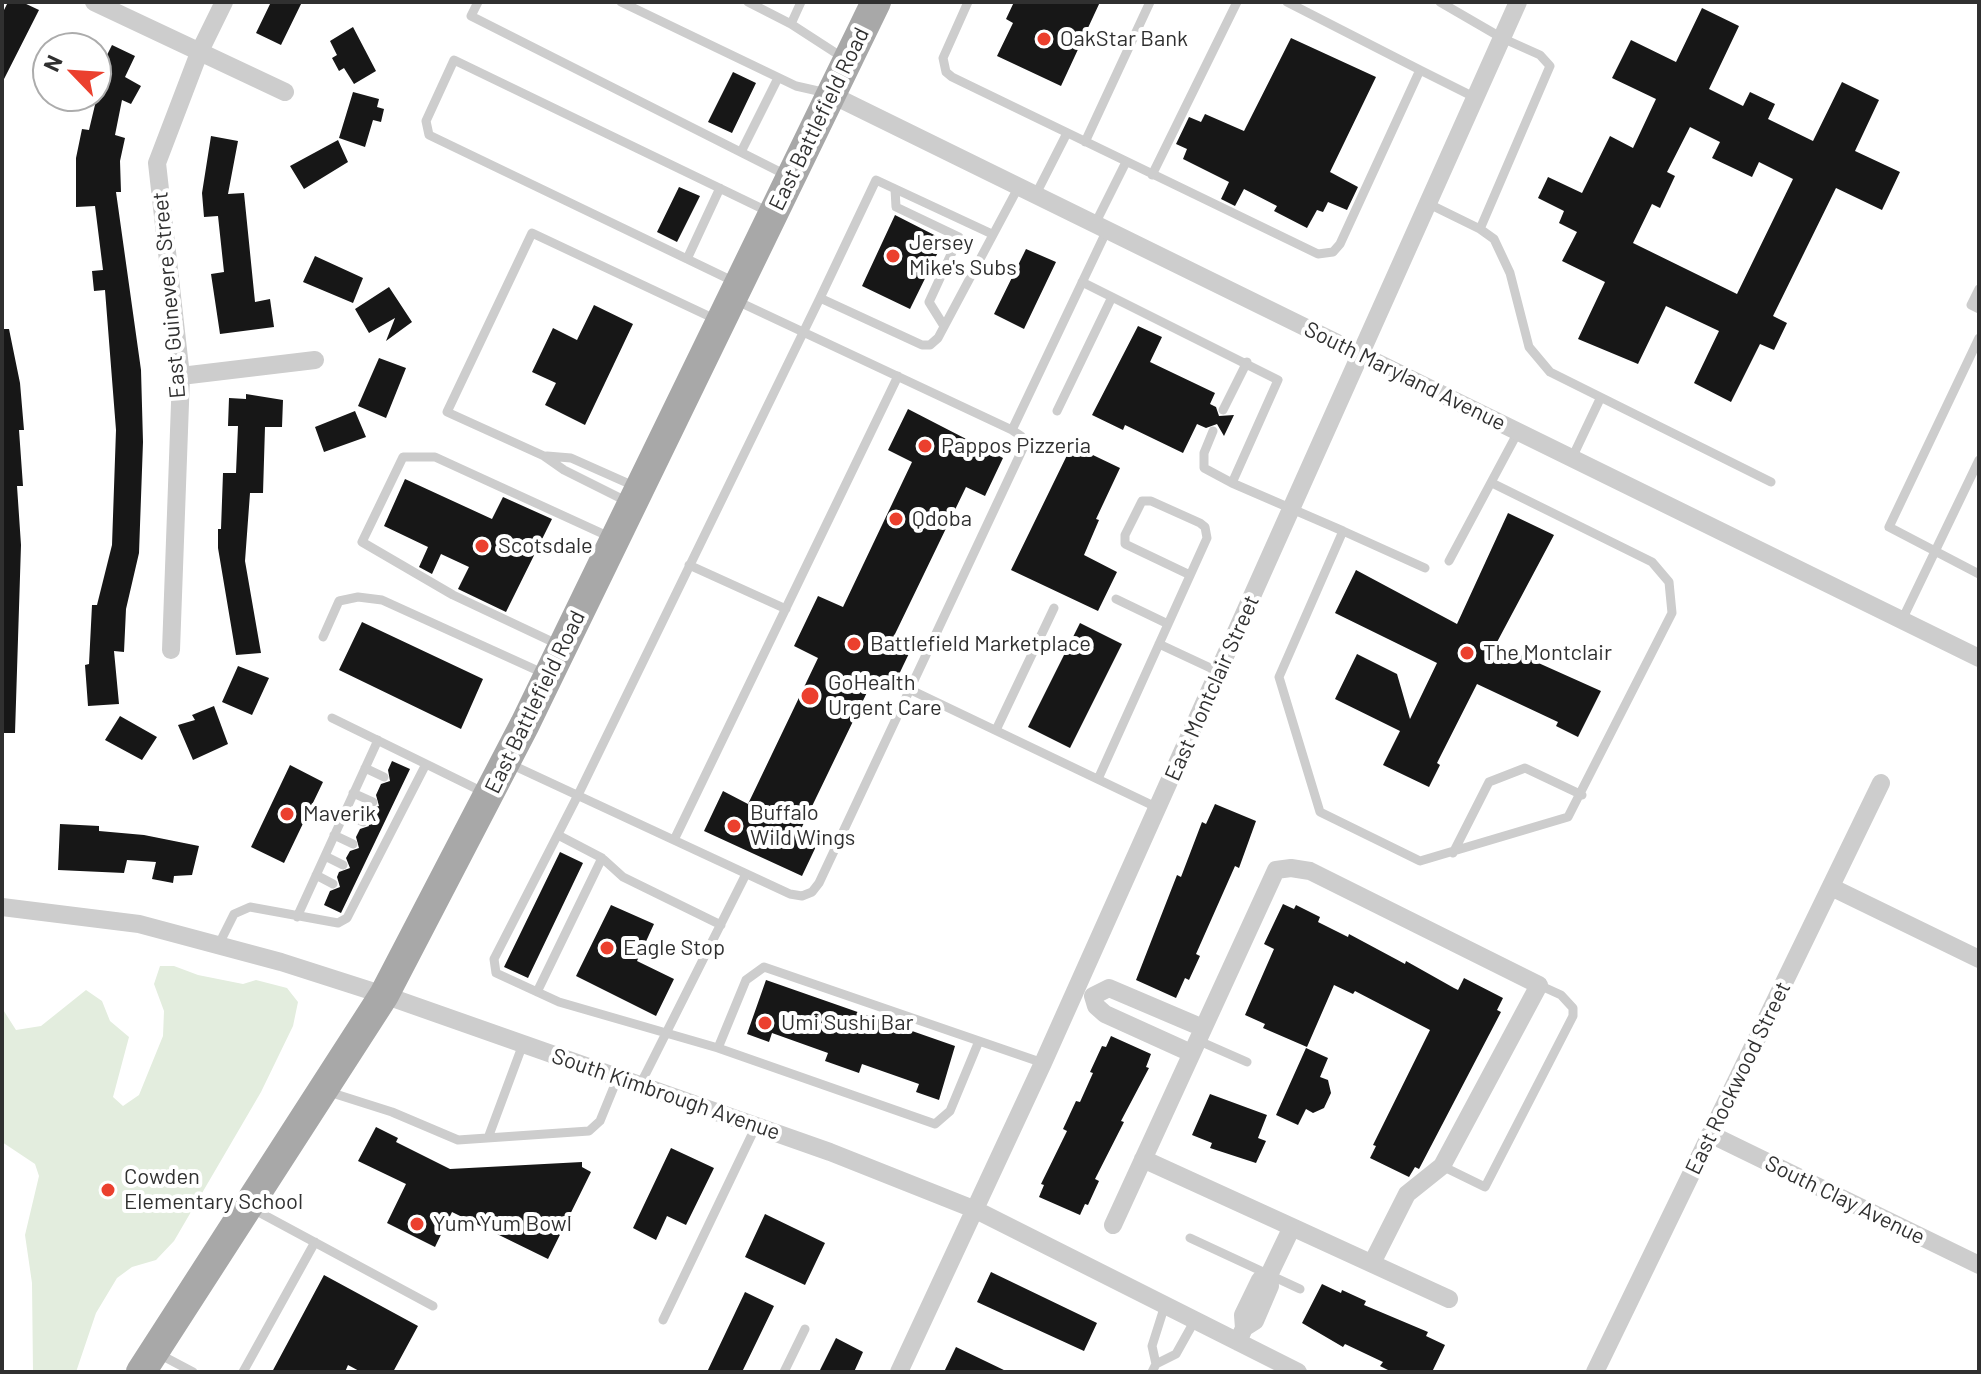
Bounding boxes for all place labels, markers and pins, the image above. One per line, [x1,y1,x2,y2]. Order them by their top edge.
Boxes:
place label: OakStar Bank [1060,26,1188,52]
marker: OakStar Bank [1035,30,1053,48]
place label: Jersey Mike's Subs [909,230,1017,282]
marker: Jersey Mike's Subs [884,247,902,265]
place label: Pappos Pizzeria [941,433,1091,459]
marker: Pappos Pizzeria [916,437,934,455]
place label: Qdoba [912,506,972,532]
marker: Qdoba [887,510,905,528]
place label: Scotsdale [498,533,593,559]
marker: Scotsdale [473,537,491,555]
place label: Battlefield Marketplace [870,631,1091,657]
marker: Battlefield Marketplace [845,635,863,653]
place label: The Montclair [1483,640,1612,666]
marker: The Montclair [1458,644,1476,662]
place label: GoHealth Urgent Care [828,670,942,722]
marker: GoHealth Urgent Care [799,685,821,707]
place label: Buffalo Wild Wings [750,800,855,852]
place label: Maverik [303,801,376,827]
marker: Maverik [278,805,296,823]
marker: Buffalo Wild Wings [725,817,743,835]
place label: Eagle Stop [623,935,725,961]
marker: Eagle Stop [598,939,616,957]
place label: Umi Sushi Bar [781,1010,913,1036]
marker: Umi Sushi Bar [756,1014,774,1032]
place label: Cowden Elementary School [124,1164,303,1216]
marker: Cowden Elementary School [99,1181,117,1199]
place label: Yum Yum Bowl [433,1211,572,1237]
marker: Yum Yum Bowl [408,1215,426,1233]

